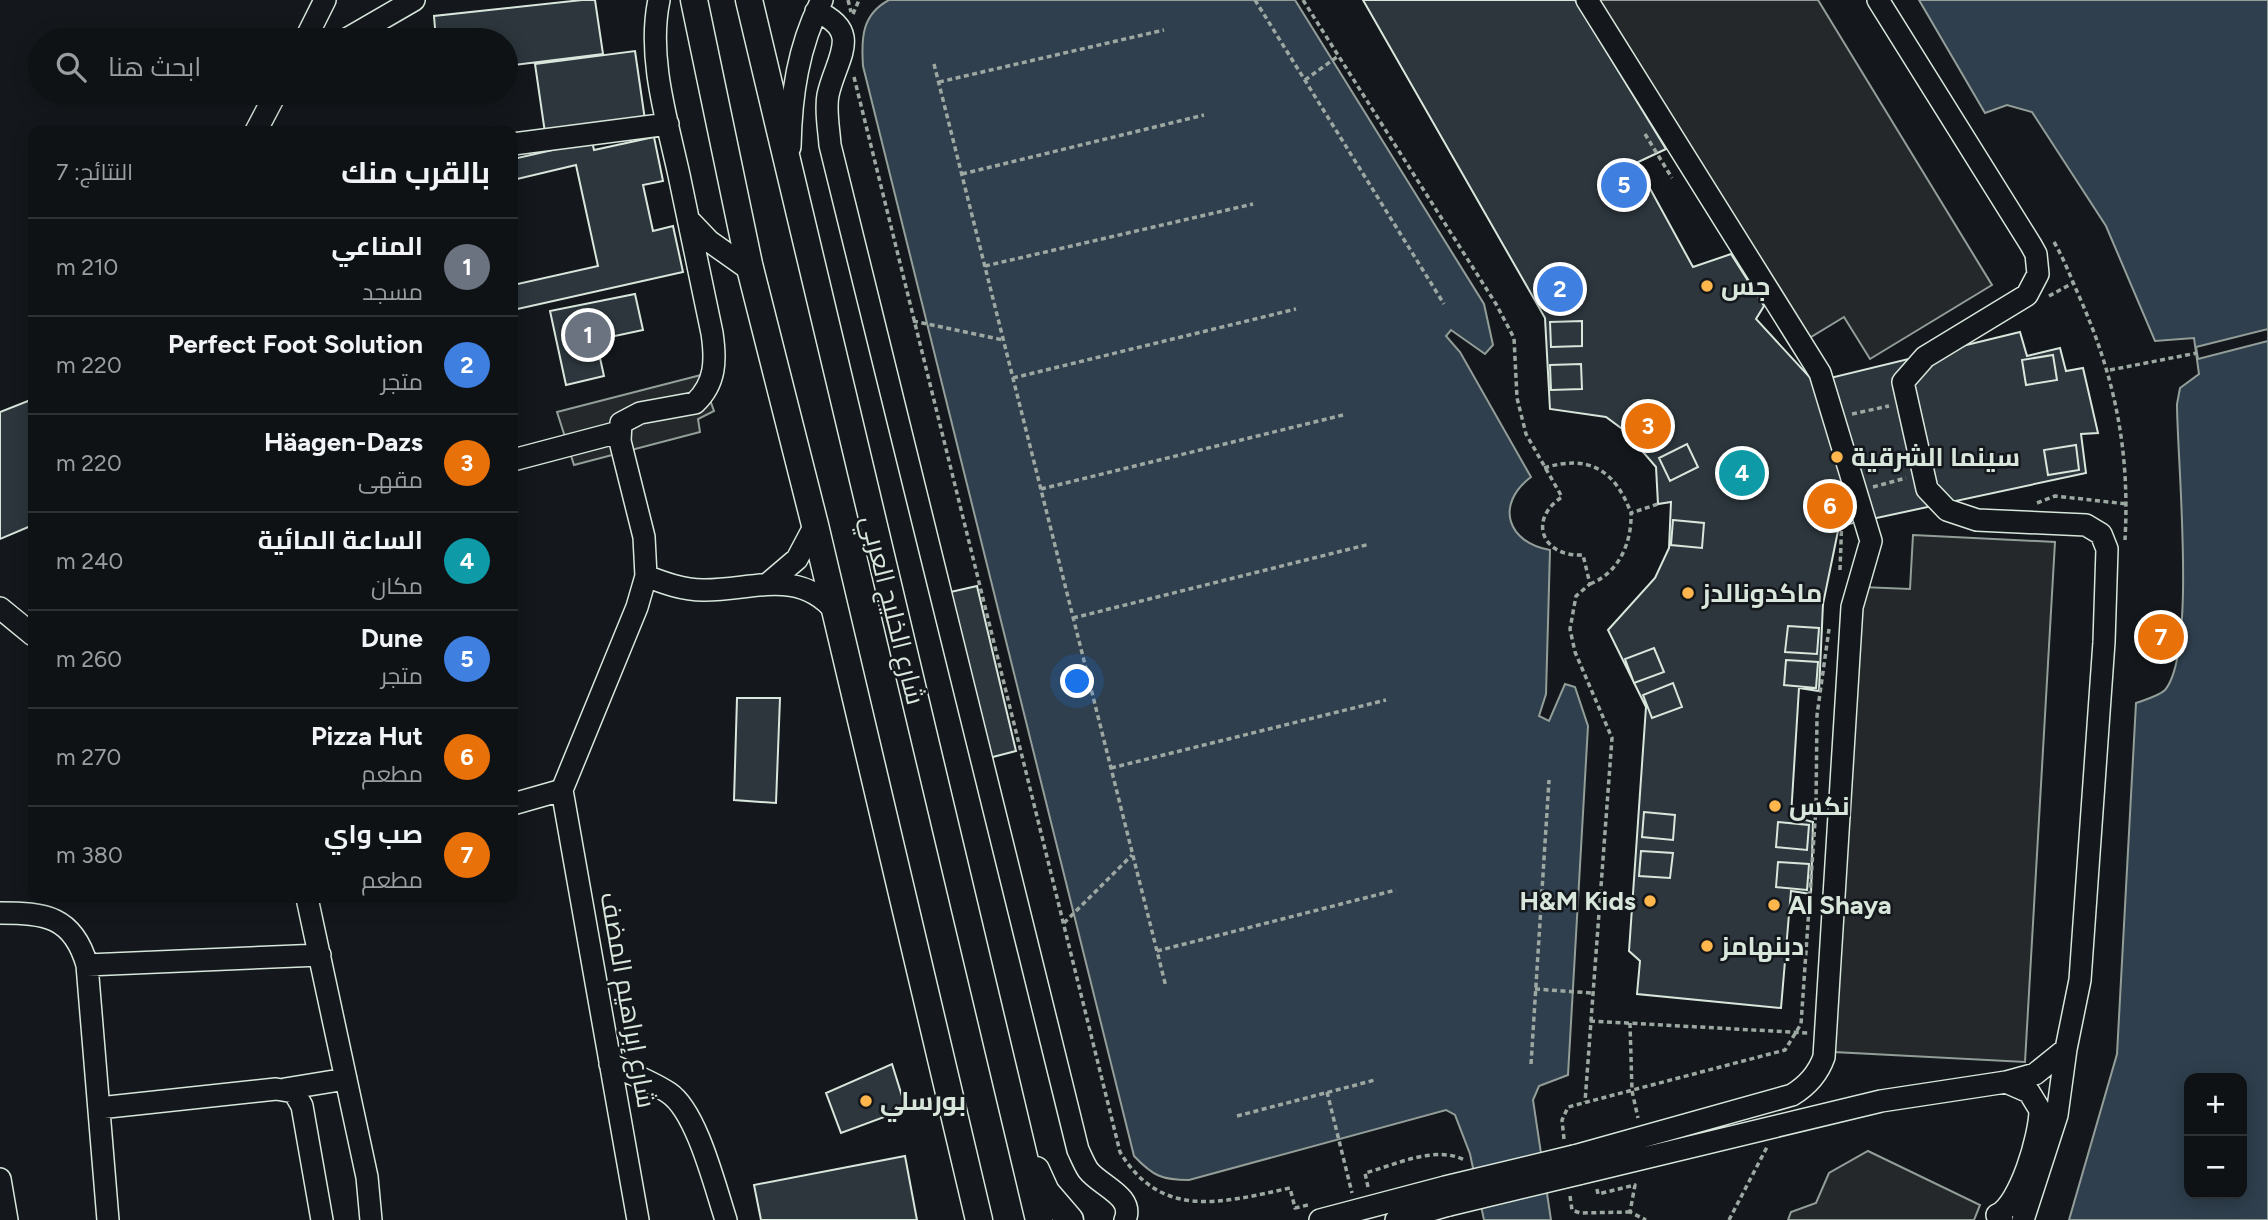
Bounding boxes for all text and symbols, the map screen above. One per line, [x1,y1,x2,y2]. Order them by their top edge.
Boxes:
search box [28,28,518,105]
icon: search [52,48,90,86]
text: ابحث هنا [108,51,201,83]
text: بالقرب منك [341,154,490,191]
text: النتائج: 7 [56,158,133,186]
pin: 5 [1601,159,1647,211]
text: المناعي [331,230,423,262]
text: 210 m [56,253,118,281]
text: 1 [462,253,472,281]
pin: 2 [1537,263,1583,315]
place label: جس [1721,270,1770,302]
text: مسجد [362,278,423,306]
marker: جس [1699,278,1715,294]
pin: 1 [565,309,611,361]
text: Perfect Foot Solution [168,328,423,360]
text: 220 m [56,351,122,379]
text: 2 [460,351,474,379]
text: متجر [381,368,423,396]
pin: 3 [1625,400,1671,452]
text: Häagen-Dazs [264,426,423,458]
place label: سينما الشرقية [1851,441,2020,473]
pin: 4 [1719,447,1765,499]
text: 220 m [56,449,122,477]
text: 3 [461,449,473,477]
marker: سينما الشرقية [1829,449,1845,465]
text: مقهى [358,466,423,494]
pin: 6 [1807,480,1853,532]
street label: شارع الخليج العربي [849,512,932,709]
text: الساعة المائية [258,524,423,556]
text: 240 m [56,547,123,575]
text: 4 [460,547,474,575]
text: مكان [371,572,423,600]
place label: ماكدونالدز [1701,577,1822,609]
marker: ماكدونالدز [1680,585,1696,601]
pin: 7 [2138,611,2184,663]
text: Dune [361,622,423,654]
text: 260 m [56,645,122,673]
text: 5 [460,645,474,673]
text: متجر [381,662,423,690]
your location [1060,664,1094,698]
text: Pizza Hut [311,720,423,752]
text: 270 m [56,743,121,771]
text: 6 [460,743,474,771]
text: مطعم [361,760,423,788]
place label: نكس [1789,790,1850,822]
marker: نكس [1767,798,1783,814]
text: صب واي [324,818,423,850]
text: 380 m [56,841,123,869]
text: 7 [461,841,473,869]
text: مطعم [361,866,423,894]
place label: H&M Kids [1519,885,1636,917]
place label: Al Shaya [1788,889,1892,921]
street label: شارع إبراهيم المضف [591,890,663,1111]
marker: H&M Kids [1642,893,1658,909]
marker: Al Shaya [1766,897,1782,913]
place label: دبنهامز [1720,930,1804,962]
marker: دبنهامز [1699,938,1715,954]
map controls [2184,1073,2247,1199]
button: + [2184,1073,2247,1136]
place label: بورسلي [880,1085,966,1122]
marker: بورسلي [858,1093,874,1109]
button: − [2184,1136,2247,1199]

